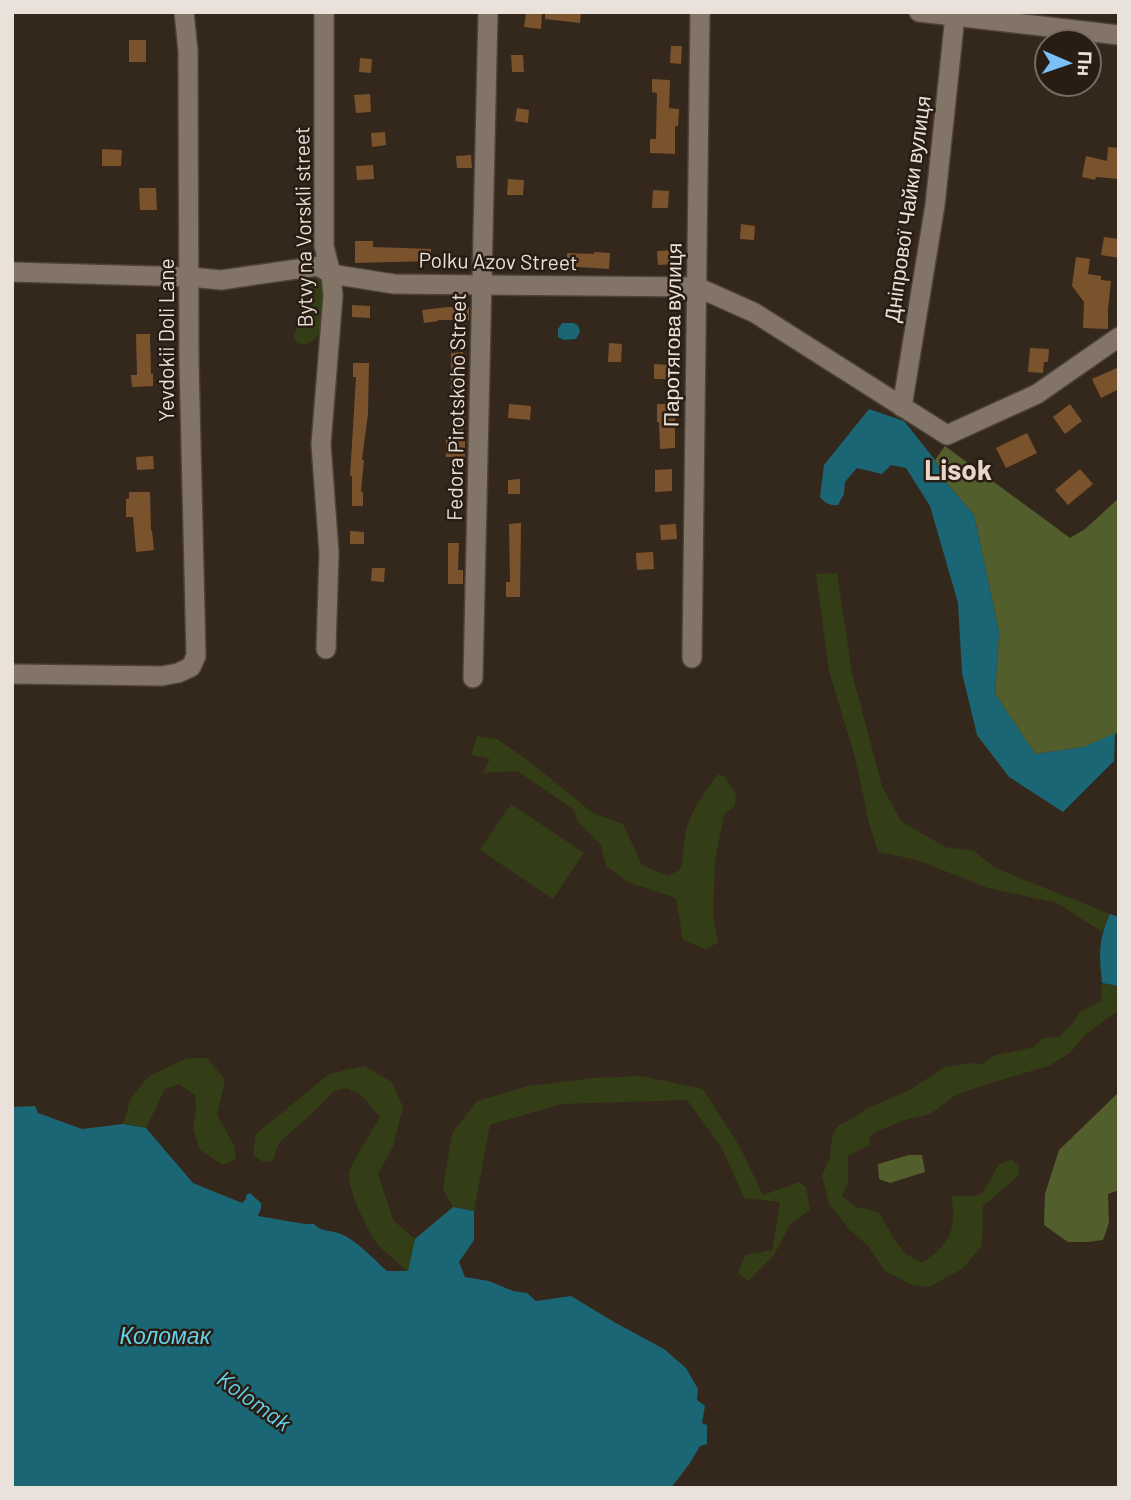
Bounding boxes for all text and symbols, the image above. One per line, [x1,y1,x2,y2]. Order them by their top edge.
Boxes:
north arrow [1033,28,1103,98]
text: Пн [1074,51,1097,77]
street label: Дніпрової Чайки вулиця [878,94,935,324]
street label: Bytvy na Vorskli street [288,126,317,328]
street label: Паротягова вулиця [657,243,686,427]
street label: Polku Azov Street [418,247,578,274]
street label: Yevdokii Doli Lane [153,258,178,422]
street label: Fedora Pirotskoho Street [441,293,470,521]
district label: Lisok [924,452,992,486]
water label: Коломак [119,1321,212,1349]
water label: Kolomak [212,1364,297,1436]

